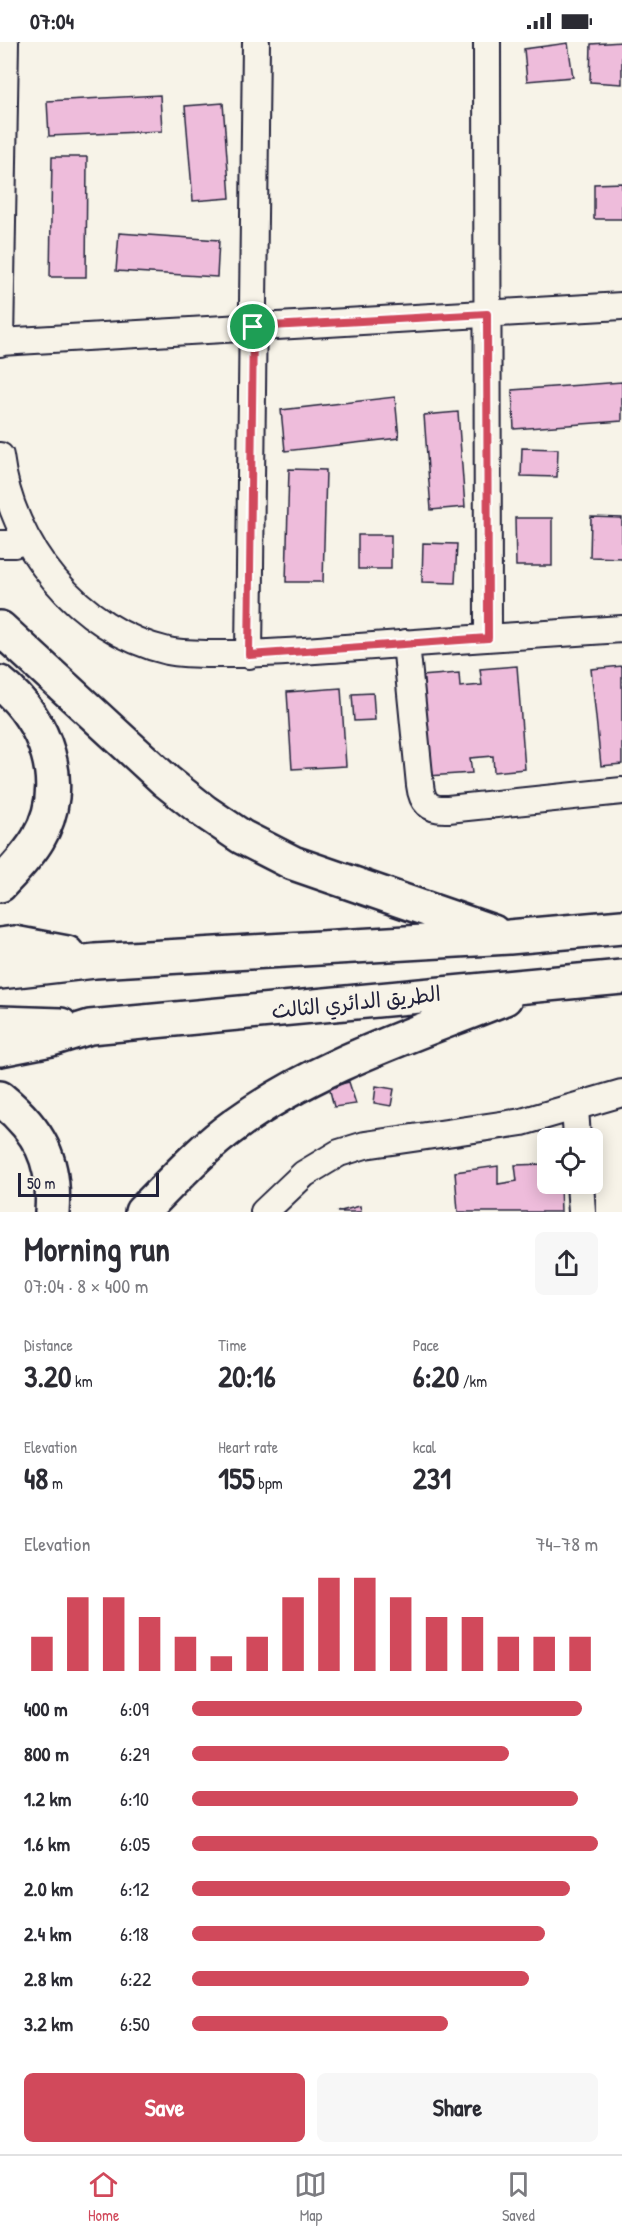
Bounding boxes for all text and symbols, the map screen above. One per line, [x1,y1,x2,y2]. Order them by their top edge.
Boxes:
text: 07:04 [30,6,74,36]
pin [227,301,278,352]
icon: arrive [236,310,269,343]
street label: الطريق الدائري الثالث [270,979,442,1026]
map controls [537,1128,603,1194]
button: locate [537,1128,603,1194]
scale bar [18,1170,159,1198]
text: 50 m [27,1172,56,1194]
text: Morning run [24,1227,170,1271]
button: share [535,1232,598,1295]
text: 07:04 · 8 × 400 m [24,1272,148,1299]
text: Distance [24,1334,73,1356]
text: Time [218,1334,247,1356]
text: Pace [413,1334,439,1356]
text: 3.20 [24,1356,71,1396]
text: 20:16 [218,1356,276,1396]
text: 6:20 [413,1356,459,1396]
text: km [71,1370,93,1392]
text: /km [459,1370,487,1392]
text: Elevation [24,1436,77,1458]
text: Heart rate [218,1436,278,1458]
text: kcal [413,1436,436,1458]
text: 48 [24,1458,48,1498]
text: 155 [218,1458,255,1498]
text: 231 [413,1458,451,1498]
text: m [48,1472,63,1494]
text: bpm [255,1472,283,1494]
text: Elevation [24,1530,90,1557]
text: 74–78 m [535,1530,598,1557]
text: 400 m [24,1695,68,1722]
text: 6:09 [120,1695,149,1722]
text: 800 m [24,1740,69,1767]
text: 6:29 [120,1740,149,1767]
text: 1.2 km [24,1785,71,1812]
text: 6:10 [120,1785,149,1812]
text: 1.6 km [24,1830,70,1857]
text: 6:05 [120,1830,150,1857]
text: 2.0 km [24,1875,73,1902]
text: 6:12 [120,1875,149,1902]
text: 2.4 km [24,1920,72,1947]
text: 6:18 [120,1920,149,1947]
text: 2.8 km [24,1965,73,1992]
text: 6:22 [120,1965,151,1992]
text: 3.2 km [24,2010,73,2037]
text: 6:50 [120,2010,150,2037]
button: Save [24,2073,305,2142]
button: Share [317,2073,598,2142]
tab: Home [87,2168,120,2226]
tab: Map [294,2168,327,2226]
tab: Saved [502,2168,535,2226]

